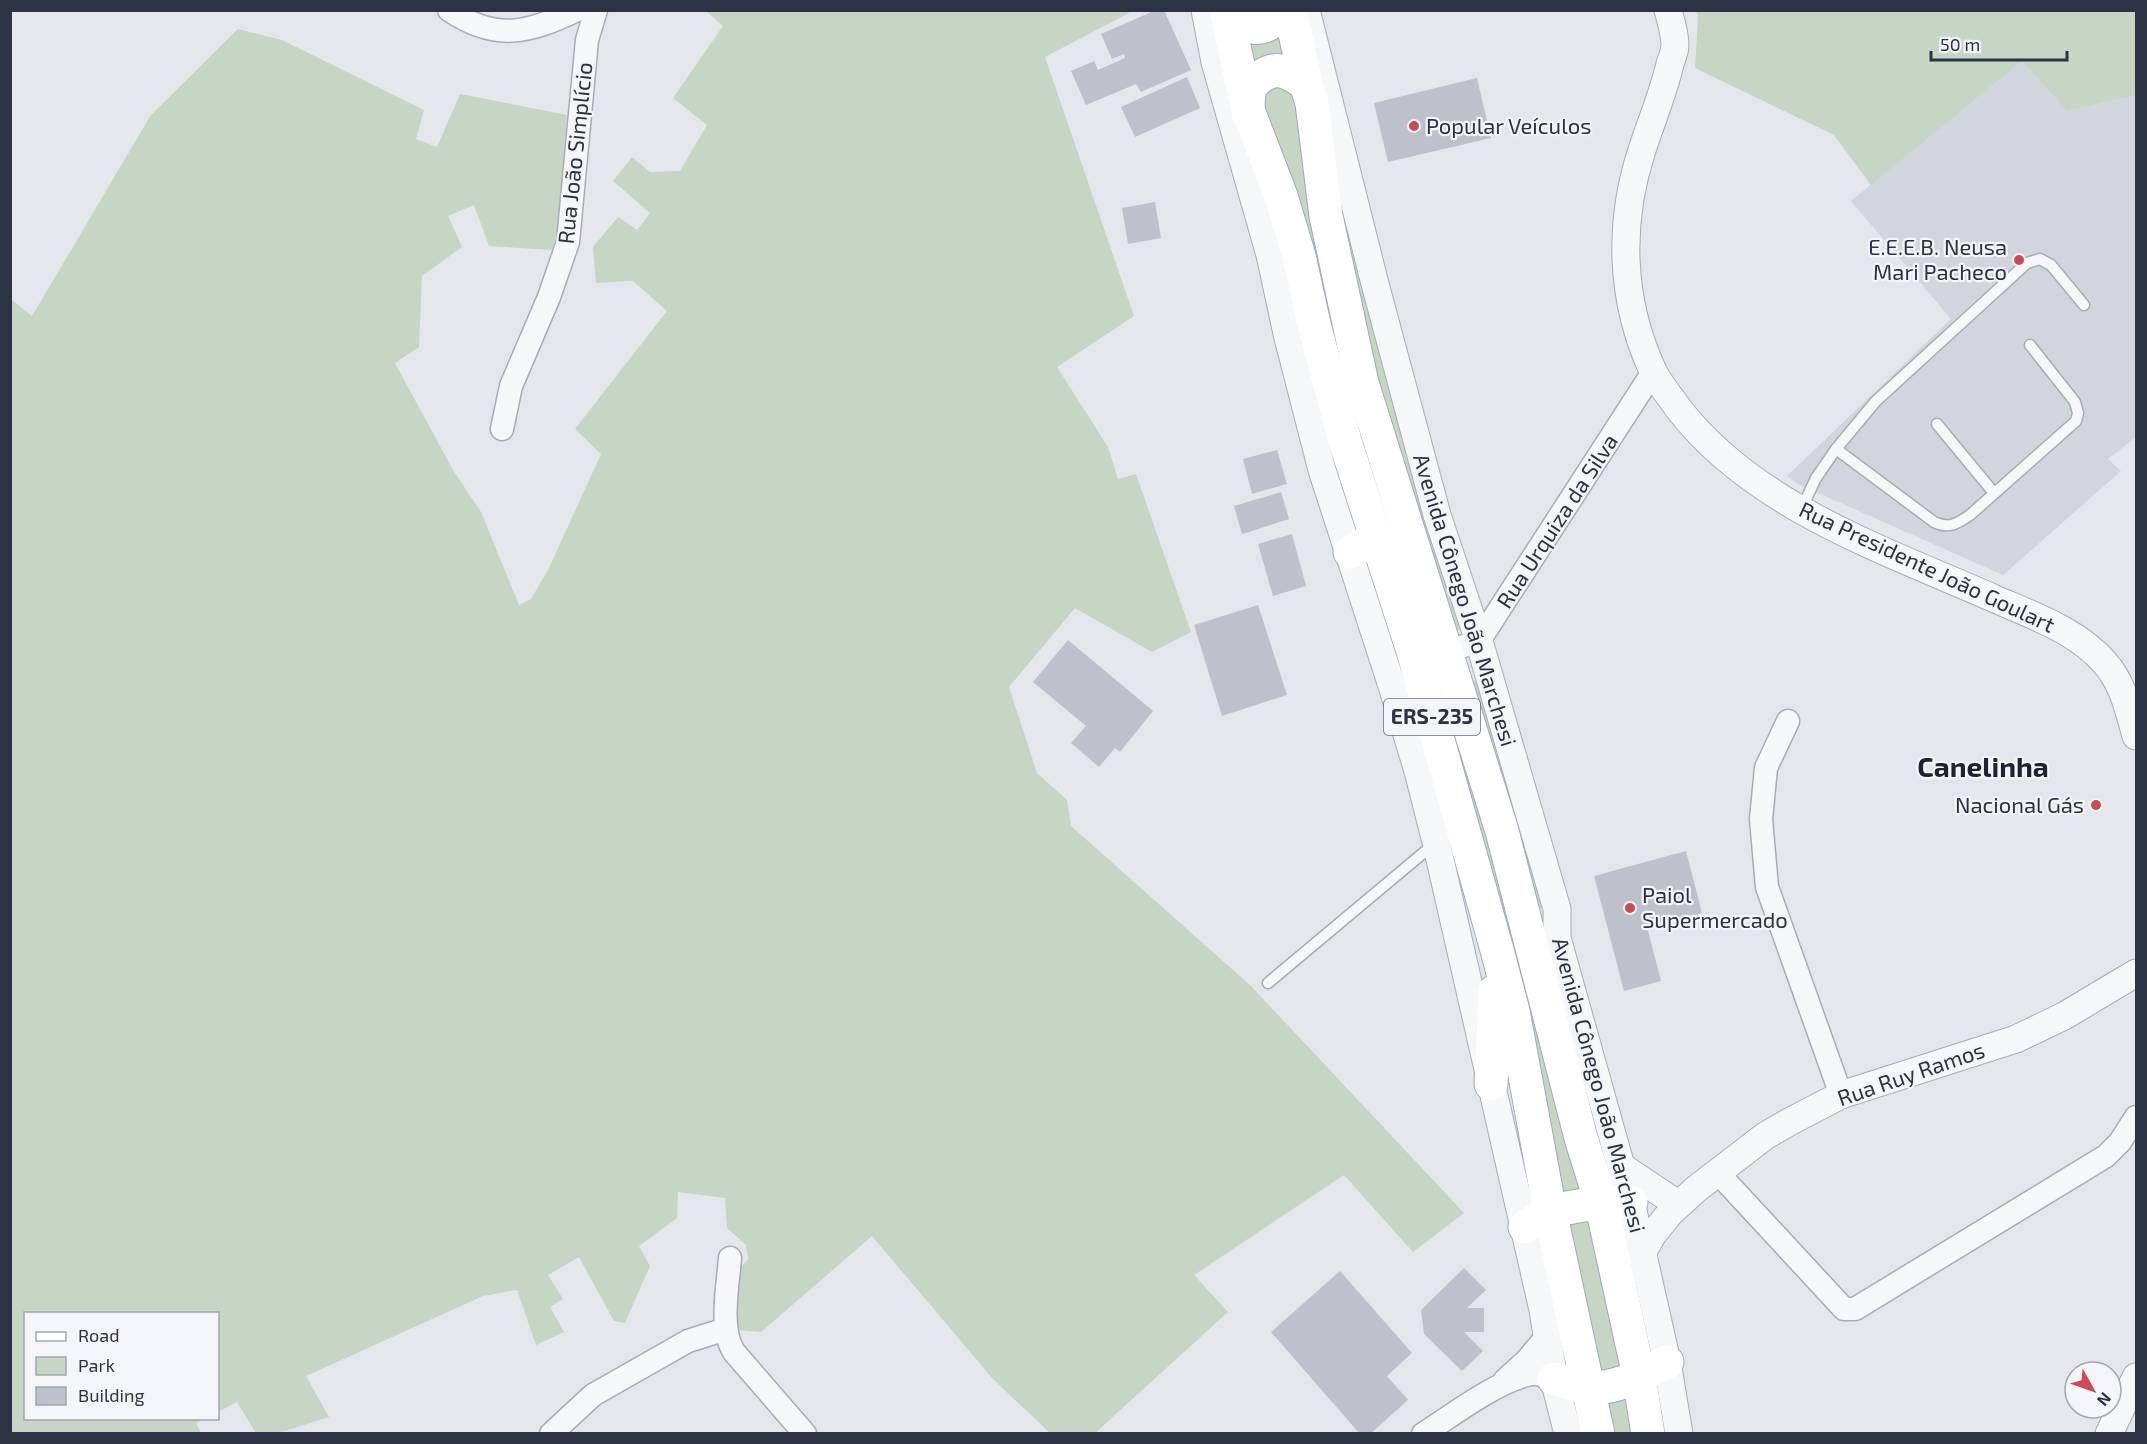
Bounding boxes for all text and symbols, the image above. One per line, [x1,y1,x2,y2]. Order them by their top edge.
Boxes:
scale bar [1931,24,2068,62]
text: 50 m [1940,33,1980,55]
street label: Rua João Simplício [552,61,596,245]
place label: Popular Veículos [1426,112,1591,138]
marker: Popular Veículos [1407,119,1421,133]
place label: E.E.E.B. Neusa Mari Pacheco [1868,233,2007,284]
marker: E.E.E.B. Neusa Mari Pacheco [2012,253,2026,267]
street label: Rua Urquiza da Silva [1490,429,1622,612]
street label: Avenida Cônego João Marchesi [1409,450,1523,749]
street label: Rua Presidente João Goulart [1795,495,2059,637]
road number: ERS-235 [1384,699,1480,735]
district label: Canelinha [1917,749,2049,783]
place label: Nacional Gás [1955,791,2084,817]
marker: Nacional Gás [2089,798,2103,812]
place label: Paiol Supermercado [1642,881,1788,932]
marker: Paiol Supermercado [1623,901,1637,915]
street label: Avenida Cônego João Marchesi [1548,934,1652,1235]
street label: Rua Ruy Ramos [1834,1036,1988,1110]
legend [24,1312,219,1420]
text: Road [78,1324,119,1346]
text: Park [78,1354,115,1376]
north arrow [2063,1360,2123,1420]
text: Building [78,1384,145,1406]
text: N [2094,1389,2116,1410]

